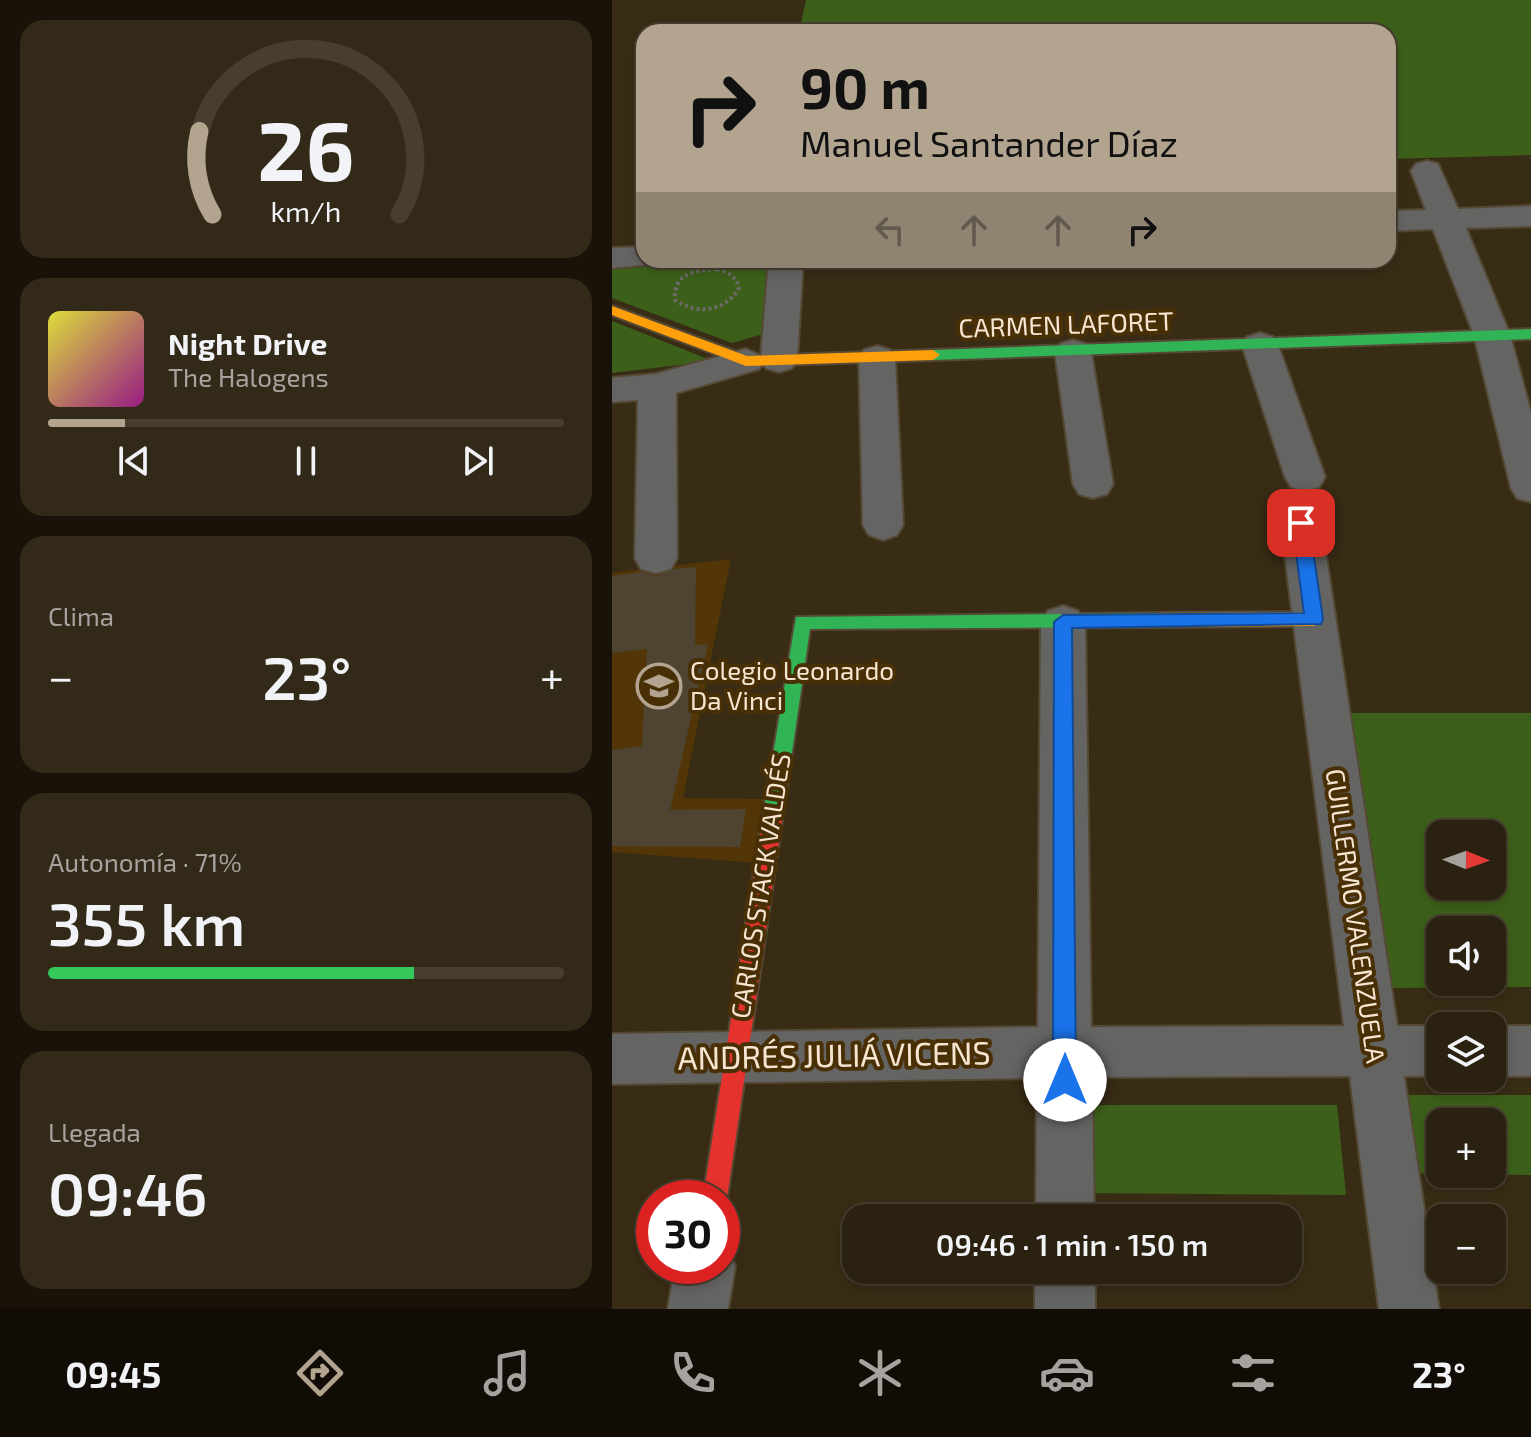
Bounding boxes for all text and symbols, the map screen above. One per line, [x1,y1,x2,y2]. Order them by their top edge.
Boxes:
text: 90 m [800,53,930,120]
icon: right [668,56,772,160]
text: 26 [257,97,355,197]
text: Manuel Santander Díaz [800,121,1178,164]
text: km/h [271,193,341,228]
icon: left [868,208,912,252]
icon: ahead [952,208,996,252]
icon: ahead [1036,208,1080,252]
icon: right [1120,208,1164,252]
street label: CARMEN LAFORET [958,304,1174,343]
text: Night Drive [168,325,327,361]
text: The Halogens [168,361,329,392]
icon: previous [112,439,156,483]
icon: pause [284,439,328,483]
icon: next [456,439,500,483]
pin [1267,489,1335,557]
icon: arrive [1279,501,1323,545]
text: Clima [48,600,114,631]
text: 23° [262,640,351,712]
text: − [48,649,74,702]
text: + [540,649,564,702]
place label: Colegio Leonardo Da Vinci [690,654,894,715]
school or university icon: Colegio Leonardo Da Vinci [635,662,683,710]
street label: CARLOS STACK VALDÉS [723,751,796,1021]
street label: GUILLERMO VALENZUELA [1320,767,1392,1065]
north arrow [1426,820,1506,900]
map controls [1426,820,1506,1284]
text: Autonomía · 71% [48,846,242,877]
text: 355 km [48,886,245,958]
button: sound [1426,916,1506,996]
button: layers [1426,1012,1506,1092]
street label: ANDRÉS JULIÁ VICENS [677,1032,991,1076]
position arrow [1023,1038,1107,1122]
button: + [1426,1108,1506,1188]
text: Llegada [48,1116,141,1147]
text: 09:46 [48,1156,208,1228]
speed limit sign: 30 [636,1180,740,1284]
button: − [1426,1204,1506,1284]
text: 09:46 · 1 min · 150 m [936,1226,1208,1262]
icon: directions [292,1345,348,1401]
icon: music [479,1345,535,1401]
icon: phone [665,1345,721,1401]
icon: climate [852,1345,908,1401]
icon: car [1039,1345,1095,1401]
icon: filters [1225,1345,1281,1401]
text: 09:45 [65,1352,161,1395]
text: 23° [1412,1352,1466,1395]

